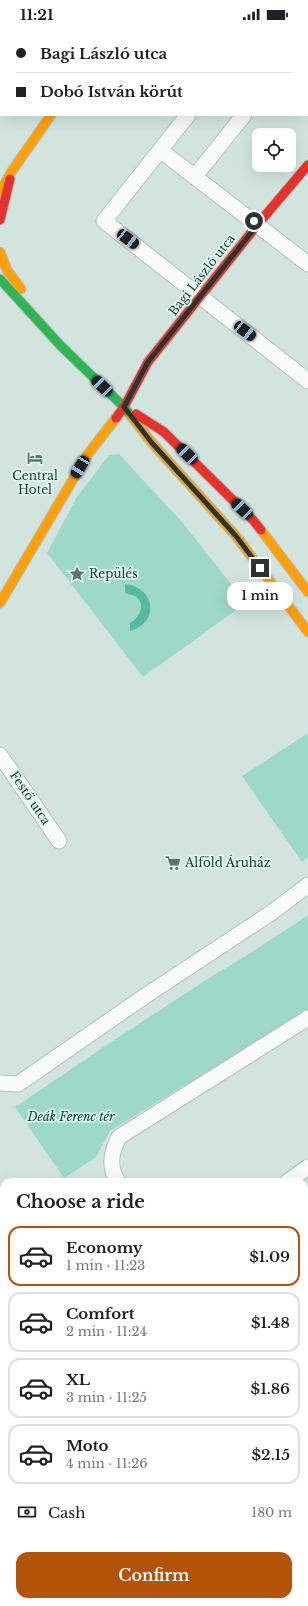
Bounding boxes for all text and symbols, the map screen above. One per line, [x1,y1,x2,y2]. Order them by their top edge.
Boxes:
text: 11:21 [20,5,54,24]
text: Bagi László utca [40,44,167,63]
text: Dobó István körút [40,82,183,101]
map controls [252,128,296,172]
button: locate [252,128,296,172]
route start [245,212,263,230]
car [115,227,141,251]
street label: Bagi László utca [165,231,238,318]
car [232,319,258,343]
car [89,373,115,399]
car [174,441,200,467]
hotel icon: Central Hotel [26,449,44,467]
car [69,454,91,480]
place label: Central Hotel [12,468,58,497]
car [229,496,255,522]
route end [251,559,269,577]
place icon: Repülés [68,565,86,583]
place label: Repülés [89,566,138,581]
callout: 1 min [227,582,293,610]
text: 1 min [241,587,279,604]
street label: Festő utca [7,768,54,828]
supermarket icon: Alföld Áruház [164,854,182,872]
place label: Alföld Áruház [184,854,271,870]
park label: Deák Ferenc tér [26,1109,115,1124]
text: Choose a ride [16,1191,145,1213]
icon: car [18,1238,54,1274]
text: Economy [66,1238,143,1257]
text: $1.09 [249,1247,290,1266]
text: 1 min · 11:23 [66,1257,145,1274]
icon: car [18,1304,54,1340]
text: Comfort [66,1304,134,1323]
text: $1.48 [251,1313,290,1332]
text: 2 min · 11:24 [66,1323,147,1340]
icon: car [18,1370,54,1406]
text: XL [66,1370,90,1389]
text: $1.86 [251,1379,290,1398]
text: 3 min · 11:25 [66,1389,147,1406]
icon: car [18,1436,54,1472]
text: Moto [66,1436,108,1455]
text: $2.15 [252,1445,290,1464]
text: 4 min · 11:26 [66,1455,148,1472]
icon: cash [16,1501,38,1523]
text: Cash [48,1503,85,1522]
text: 180 m [251,1504,292,1521]
button: Confirm [16,1552,292,1598]

